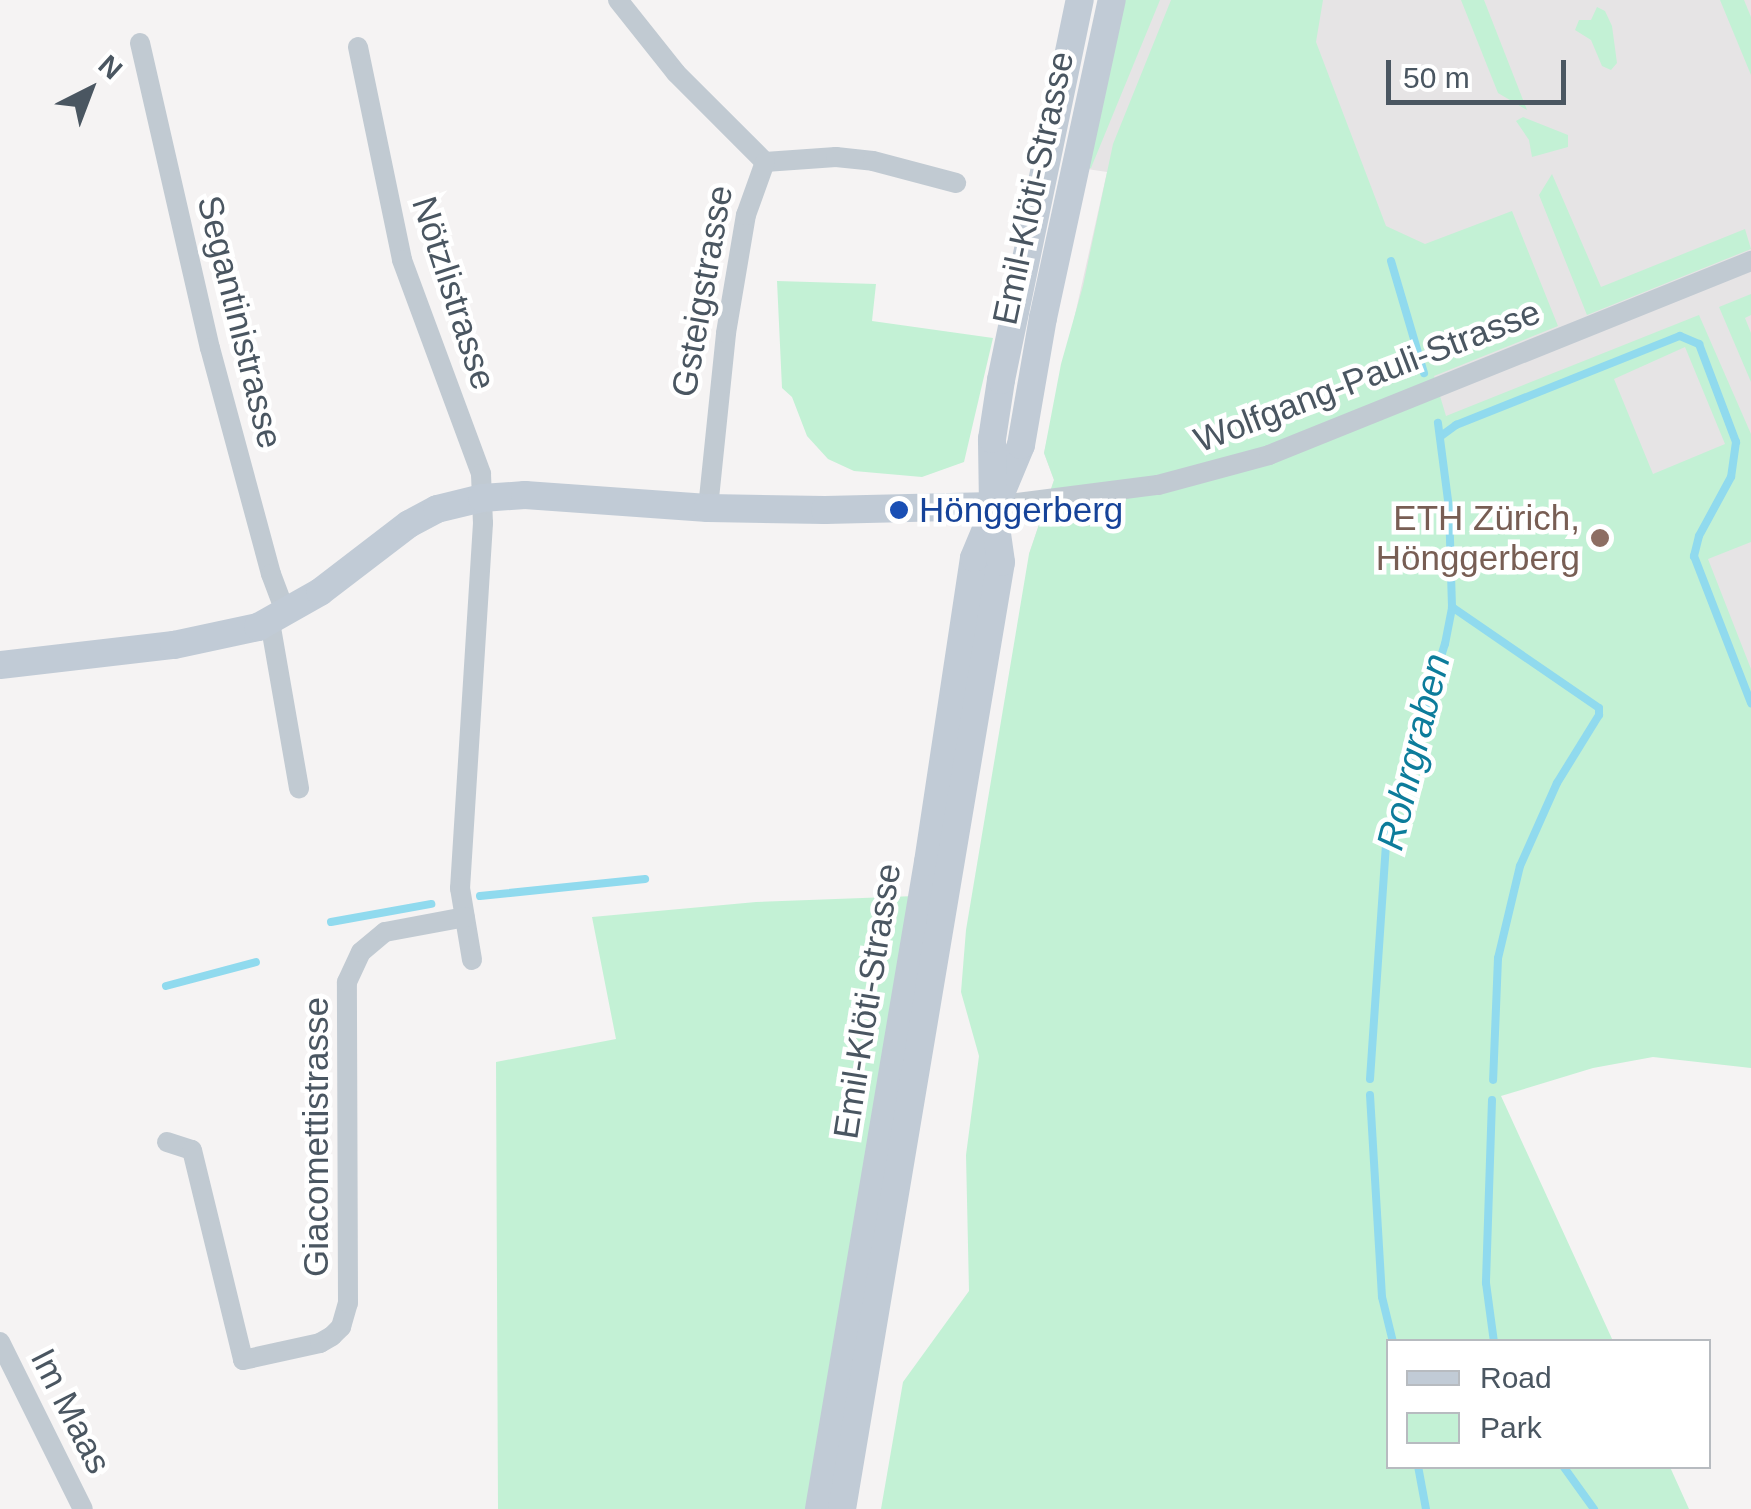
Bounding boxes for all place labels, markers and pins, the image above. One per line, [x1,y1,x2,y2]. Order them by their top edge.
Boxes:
place label: Hönggerberg [919,489,1123,531]
place label: ETH Zürich, Hönggerberg [1376,497,1580,579]
marker: Hönggerberg [888,499,910,521]
marker: ETH Zürich, Hönggerberg [1589,527,1611,549]

